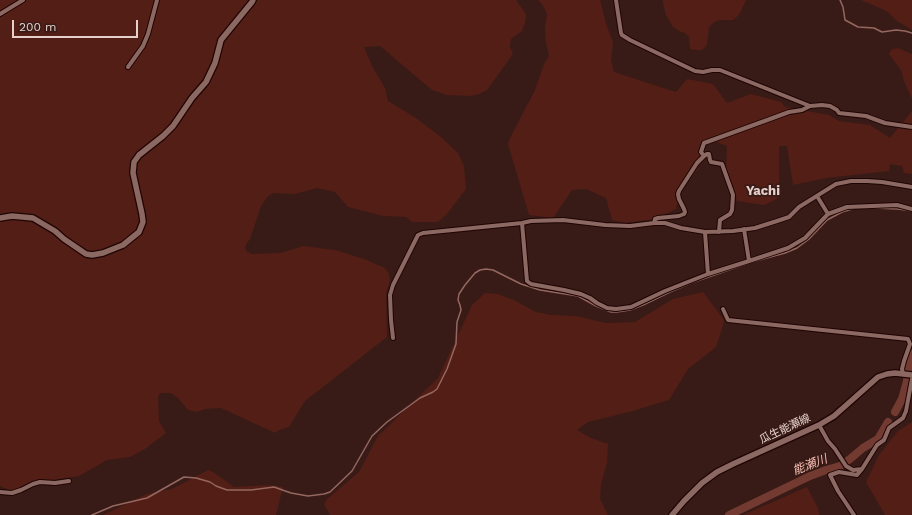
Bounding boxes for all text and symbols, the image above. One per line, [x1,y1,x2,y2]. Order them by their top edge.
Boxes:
scale bar [14,12,140,38]
text: 200 m [19,20,56,34]
district label: Yachi [746,183,780,199]
street label: 瓜生能瀬線 [757,411,813,447]
water label: 能瀬川 [791,452,829,478]

